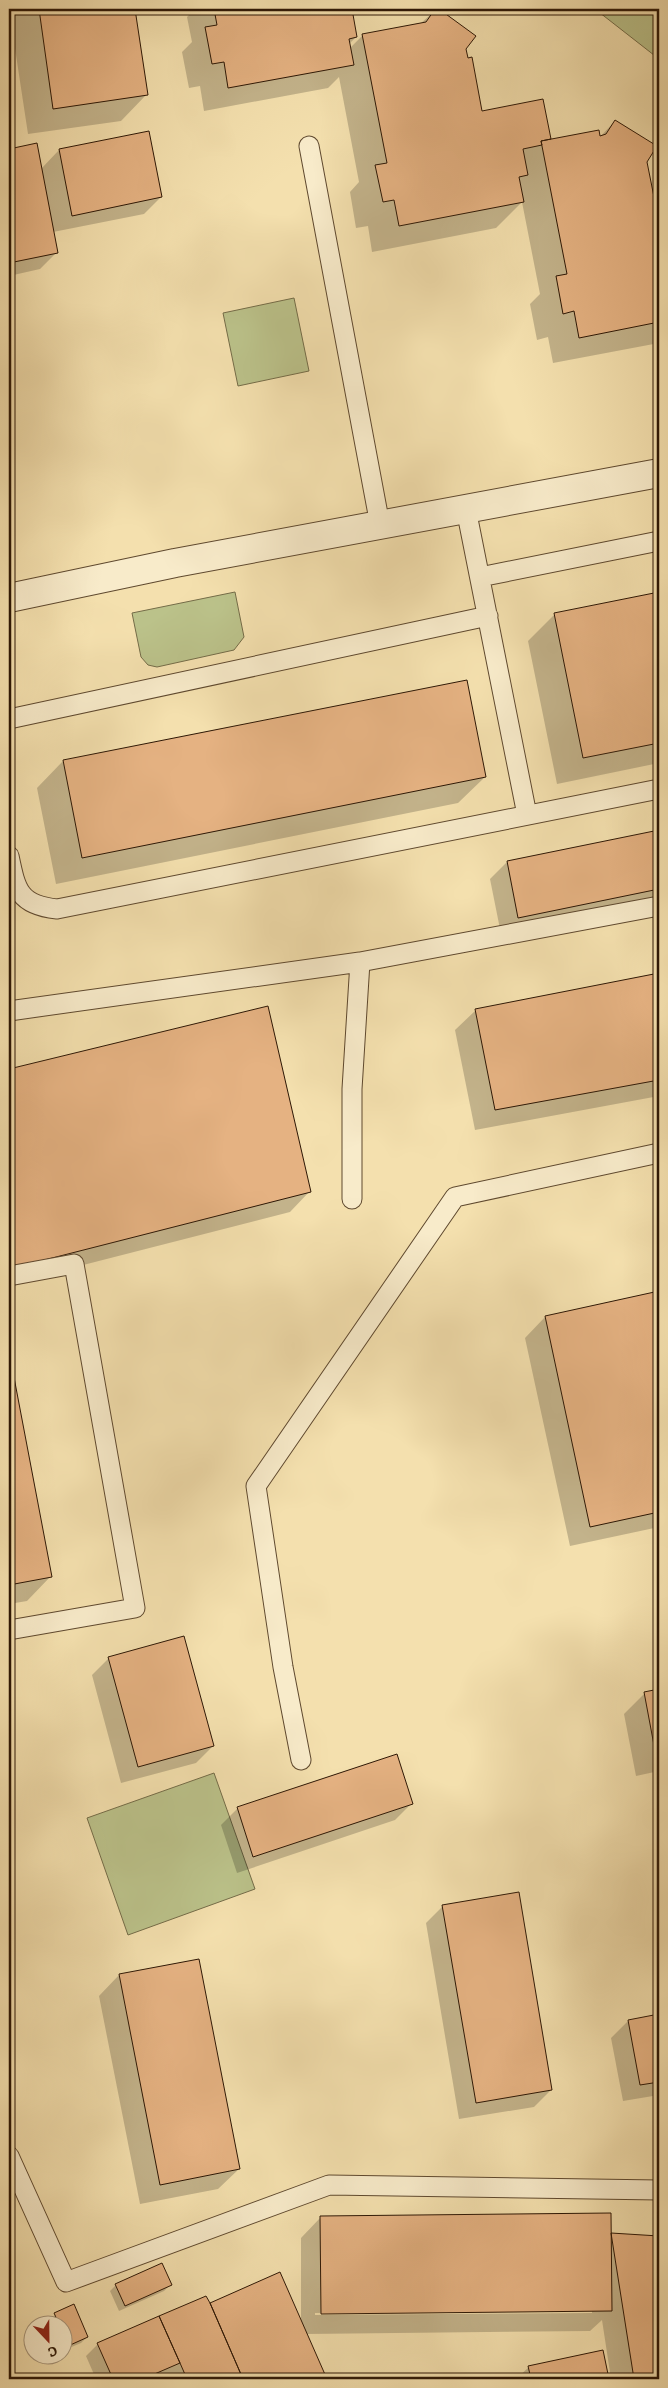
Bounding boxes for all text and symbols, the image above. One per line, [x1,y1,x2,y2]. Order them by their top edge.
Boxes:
north arrow [22,2316,72,2366]
text: С [45,2341,60,2362]

